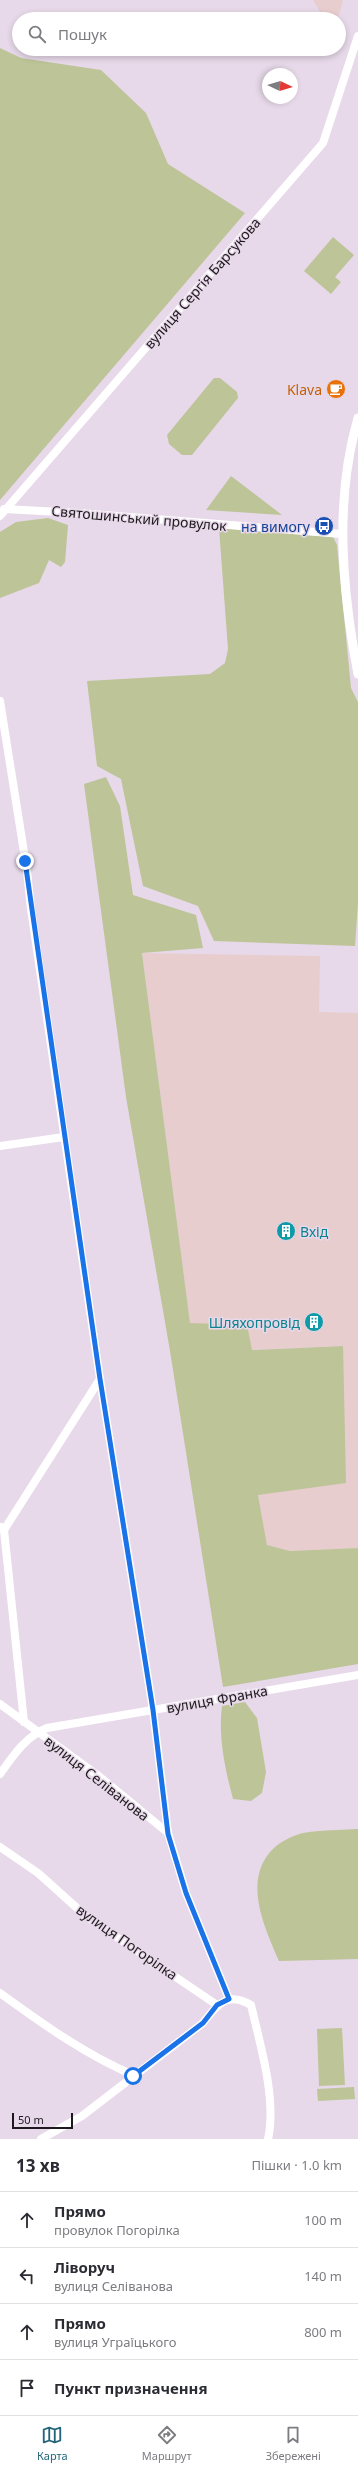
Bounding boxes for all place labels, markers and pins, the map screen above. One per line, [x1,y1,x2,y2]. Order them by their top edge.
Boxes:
cafe icon: Klava [325,378,347,400]
place label: Klava [287,380,322,399]
bus stop icon: на вимогу [313,515,335,537]
place label: на вимогу [241,517,311,536]
building icon: Вхід [275,1220,297,1242]
place label: Вхід [300,1222,329,1241]
building icon: Шляхопровід [303,1311,325,1333]
place label: Шляхопровід [209,1313,300,1332]

